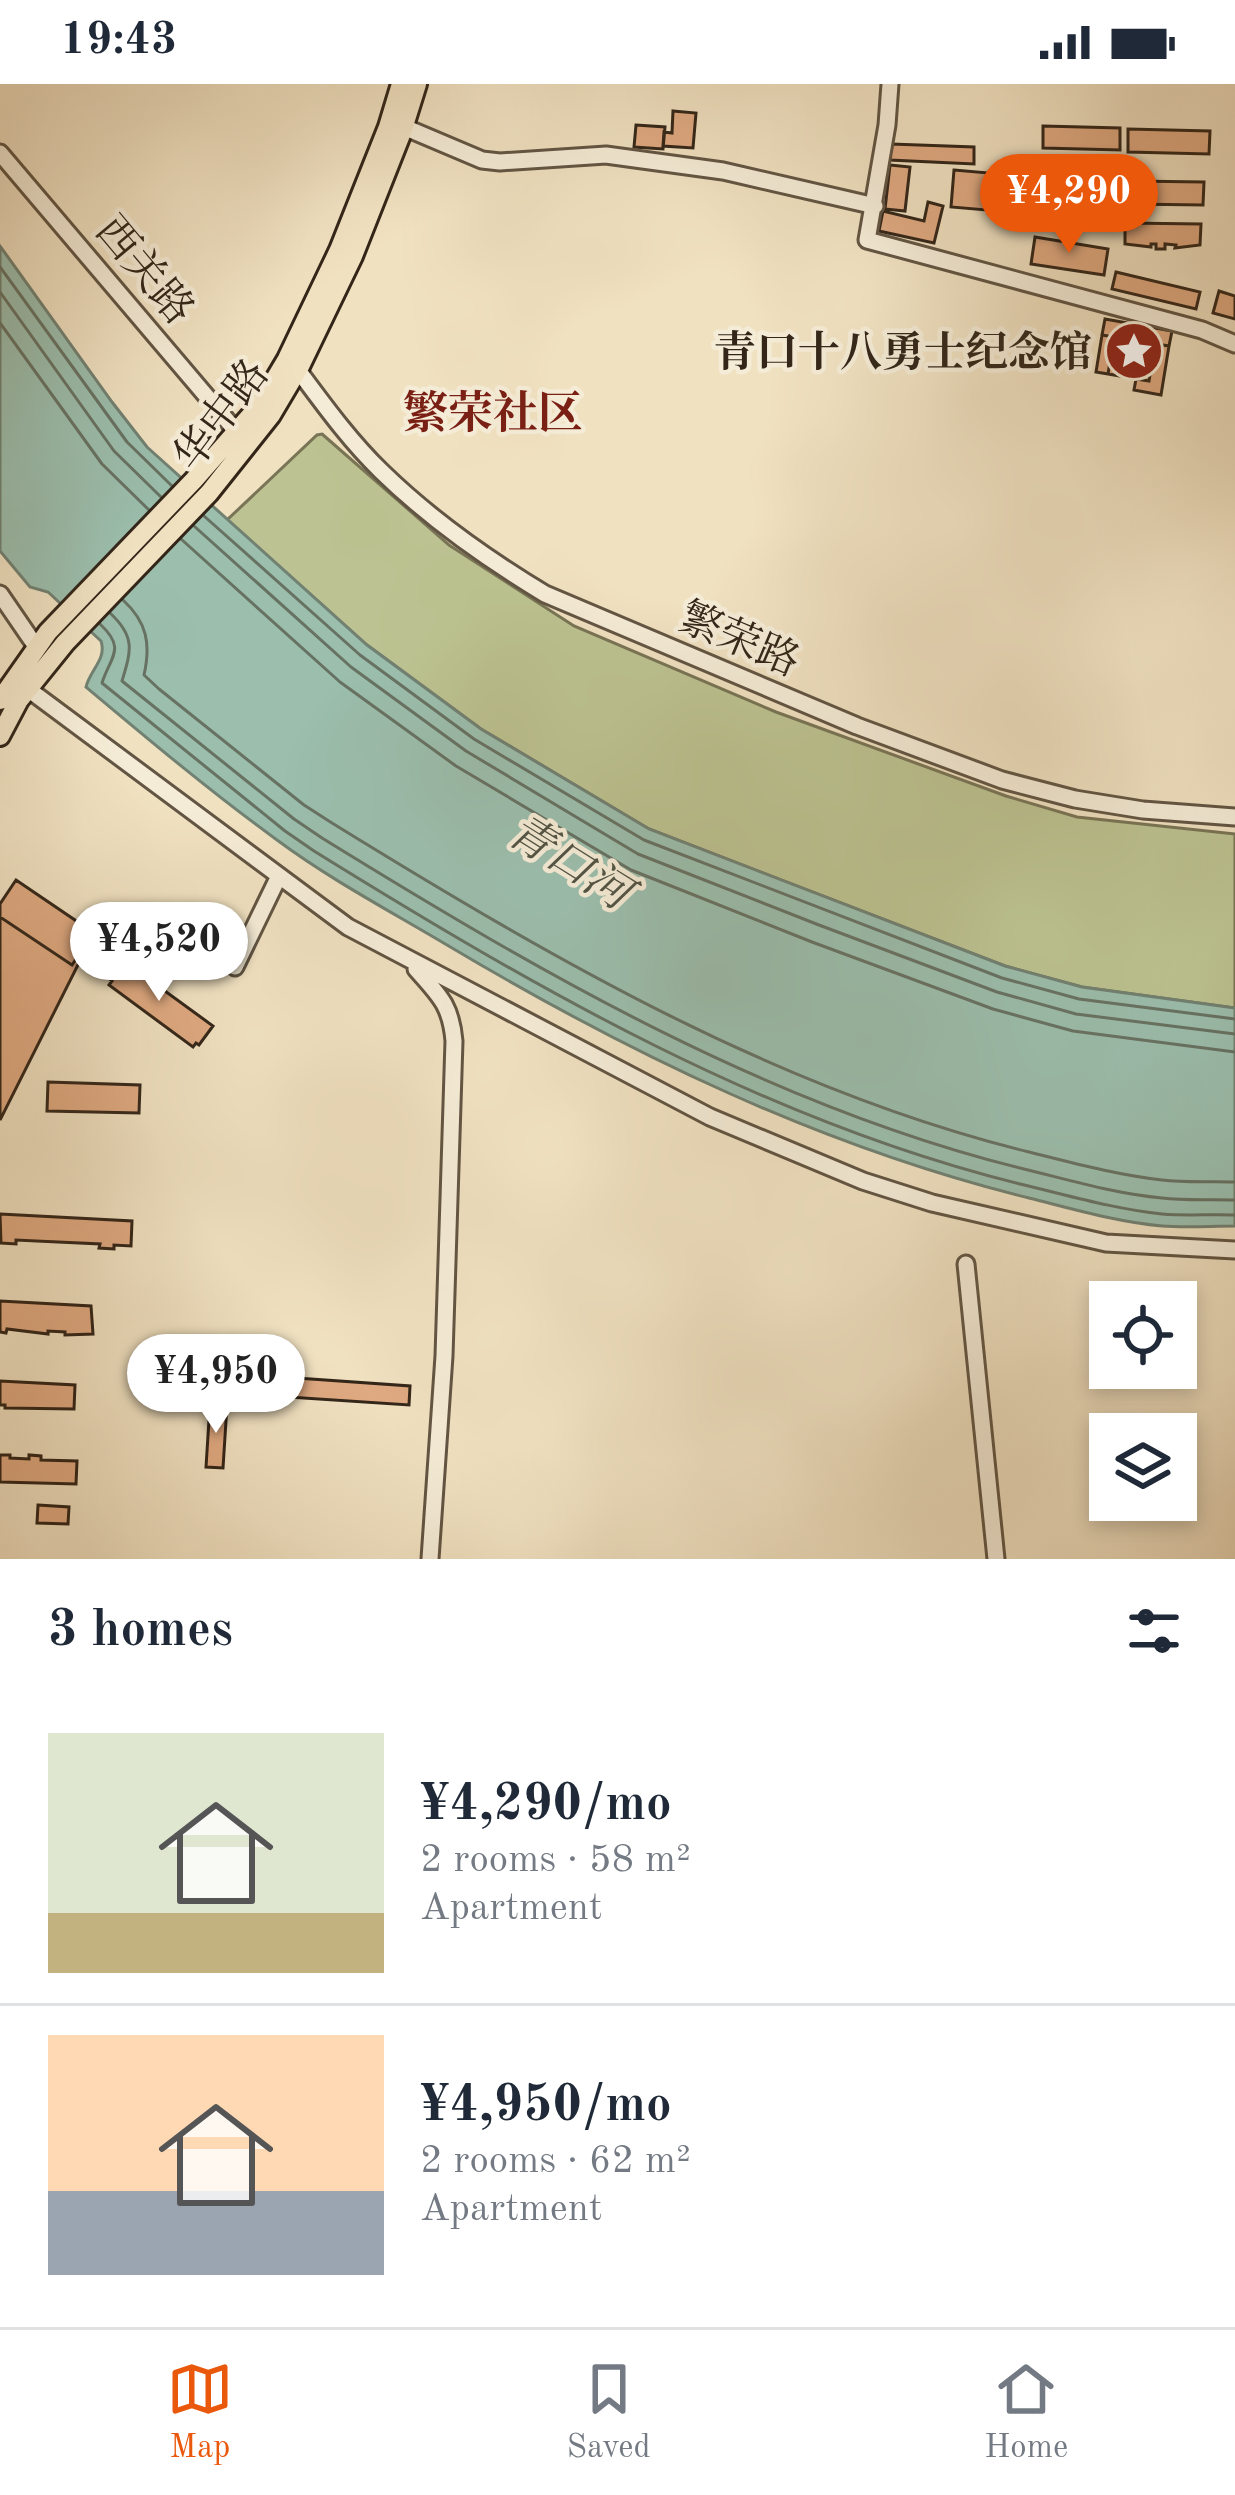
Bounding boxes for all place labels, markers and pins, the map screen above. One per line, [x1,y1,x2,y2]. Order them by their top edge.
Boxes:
pin: ¥4,290 [971,154,1167,256]
place icon: 青口十八勇士纪念馆 [1103,320,1165,382]
place label: 青口十八勇士纪念馆 [714,329,1092,376]
pin: ¥4,520 [61,902,257,1004]
pin: ¥4,950 [118,1334,314,1436]

